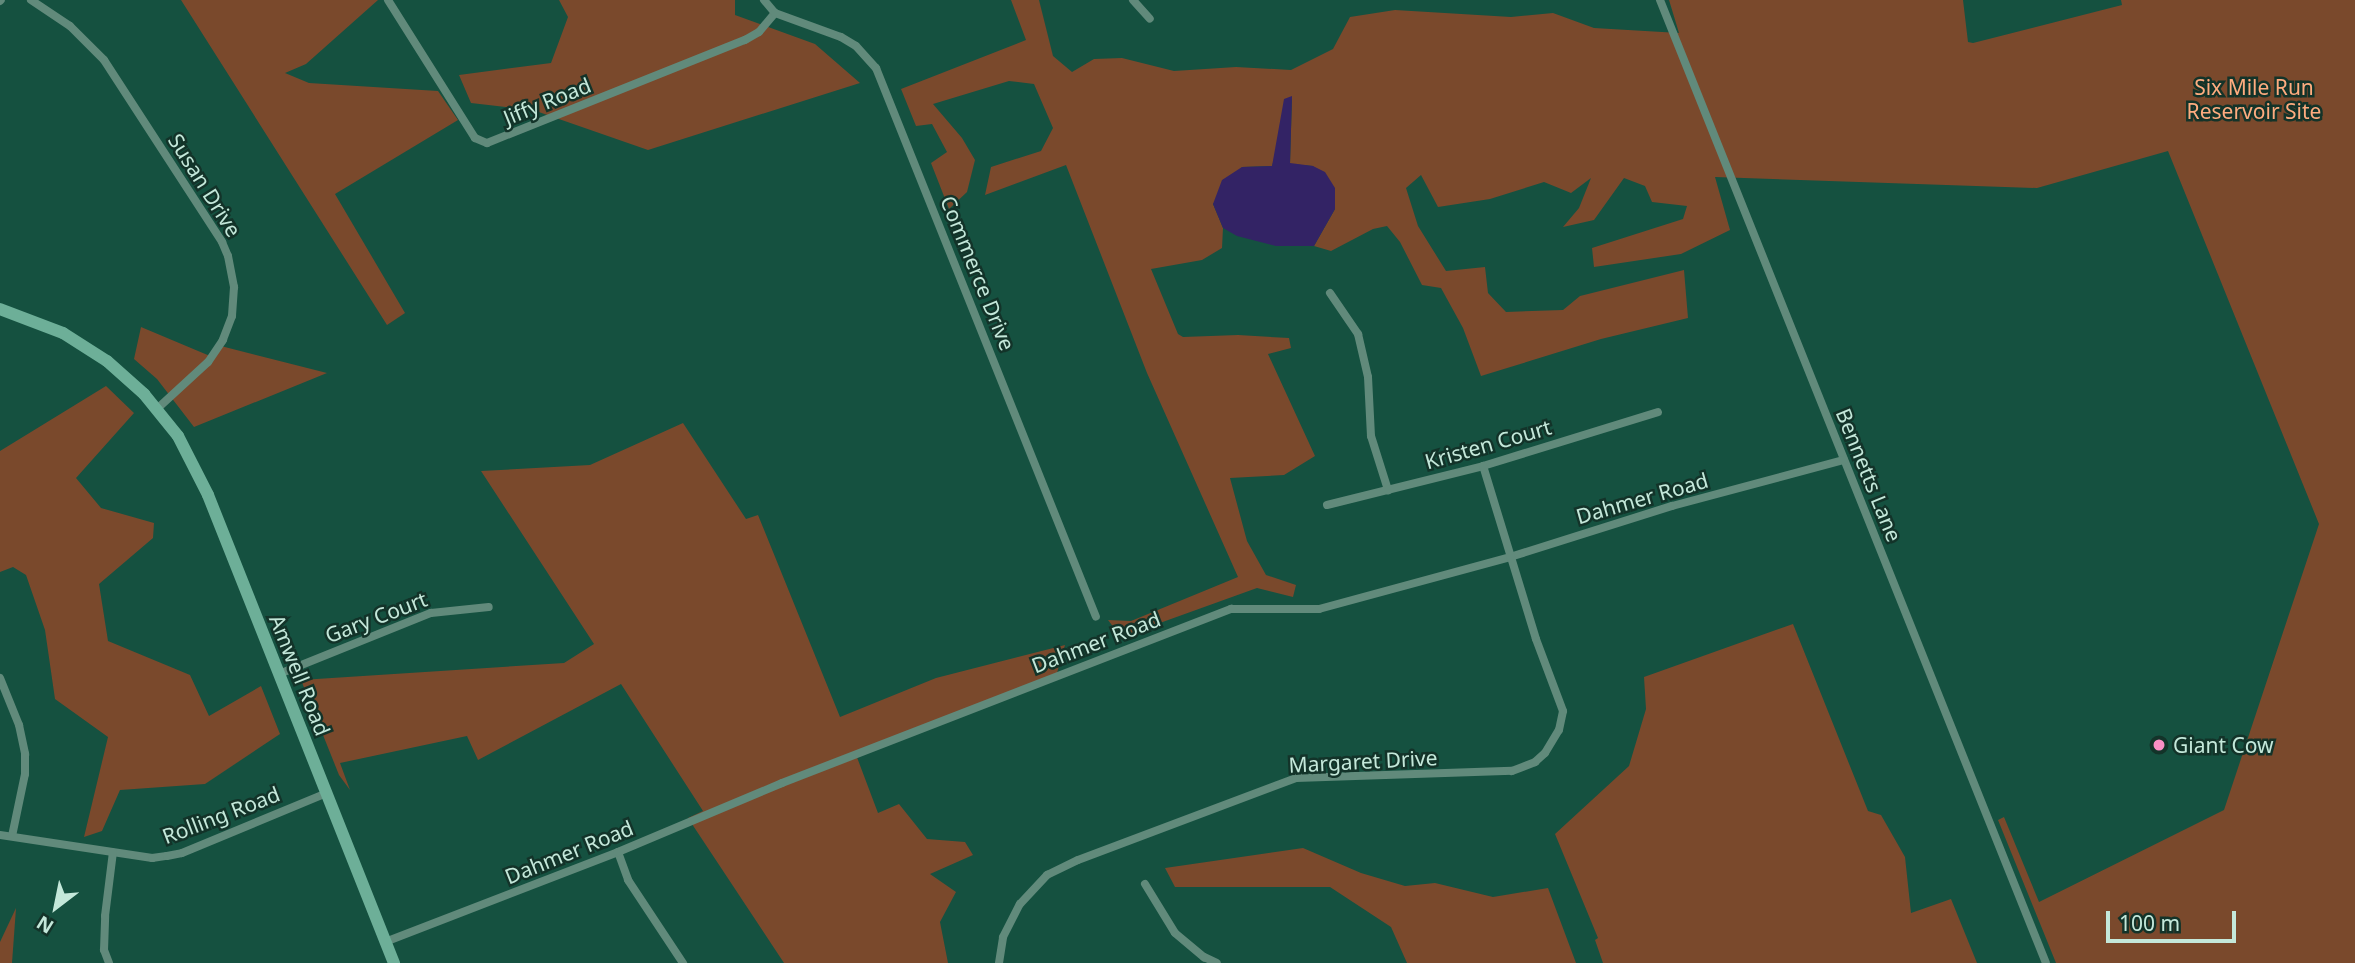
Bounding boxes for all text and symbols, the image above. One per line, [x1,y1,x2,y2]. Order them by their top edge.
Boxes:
street label: Jiffy Road [500,72,594,130]
park label: Six Mile Run Reservoir Site [2187,74,2321,124]
street label: Susan Drive [163,129,247,241]
street label: Commerce Drive [935,192,1021,354]
street label: Bennetts Lane [1831,405,1907,545]
street label: Kristen Court [1422,414,1554,474]
street label: Dahmer Road [1573,467,1711,529]
street label: Gary Court [321,586,431,648]
street label: Dahmer Road [1028,606,1164,678]
street label: Amwell Road [264,611,336,739]
place label: Giant Cow [2173,732,2274,758]
marker: Giant Cow [2151,737,2167,753]
street label: Margaret Drive [1288,745,1438,777]
street label: Rolling Road [159,781,283,849]
street label: Dahmer Road [501,815,637,889]
north arrow [21,872,91,942]
scale bar [2110,897,2240,941]
text: 100 m [2119,909,2180,937]
text: N [31,910,58,940]

